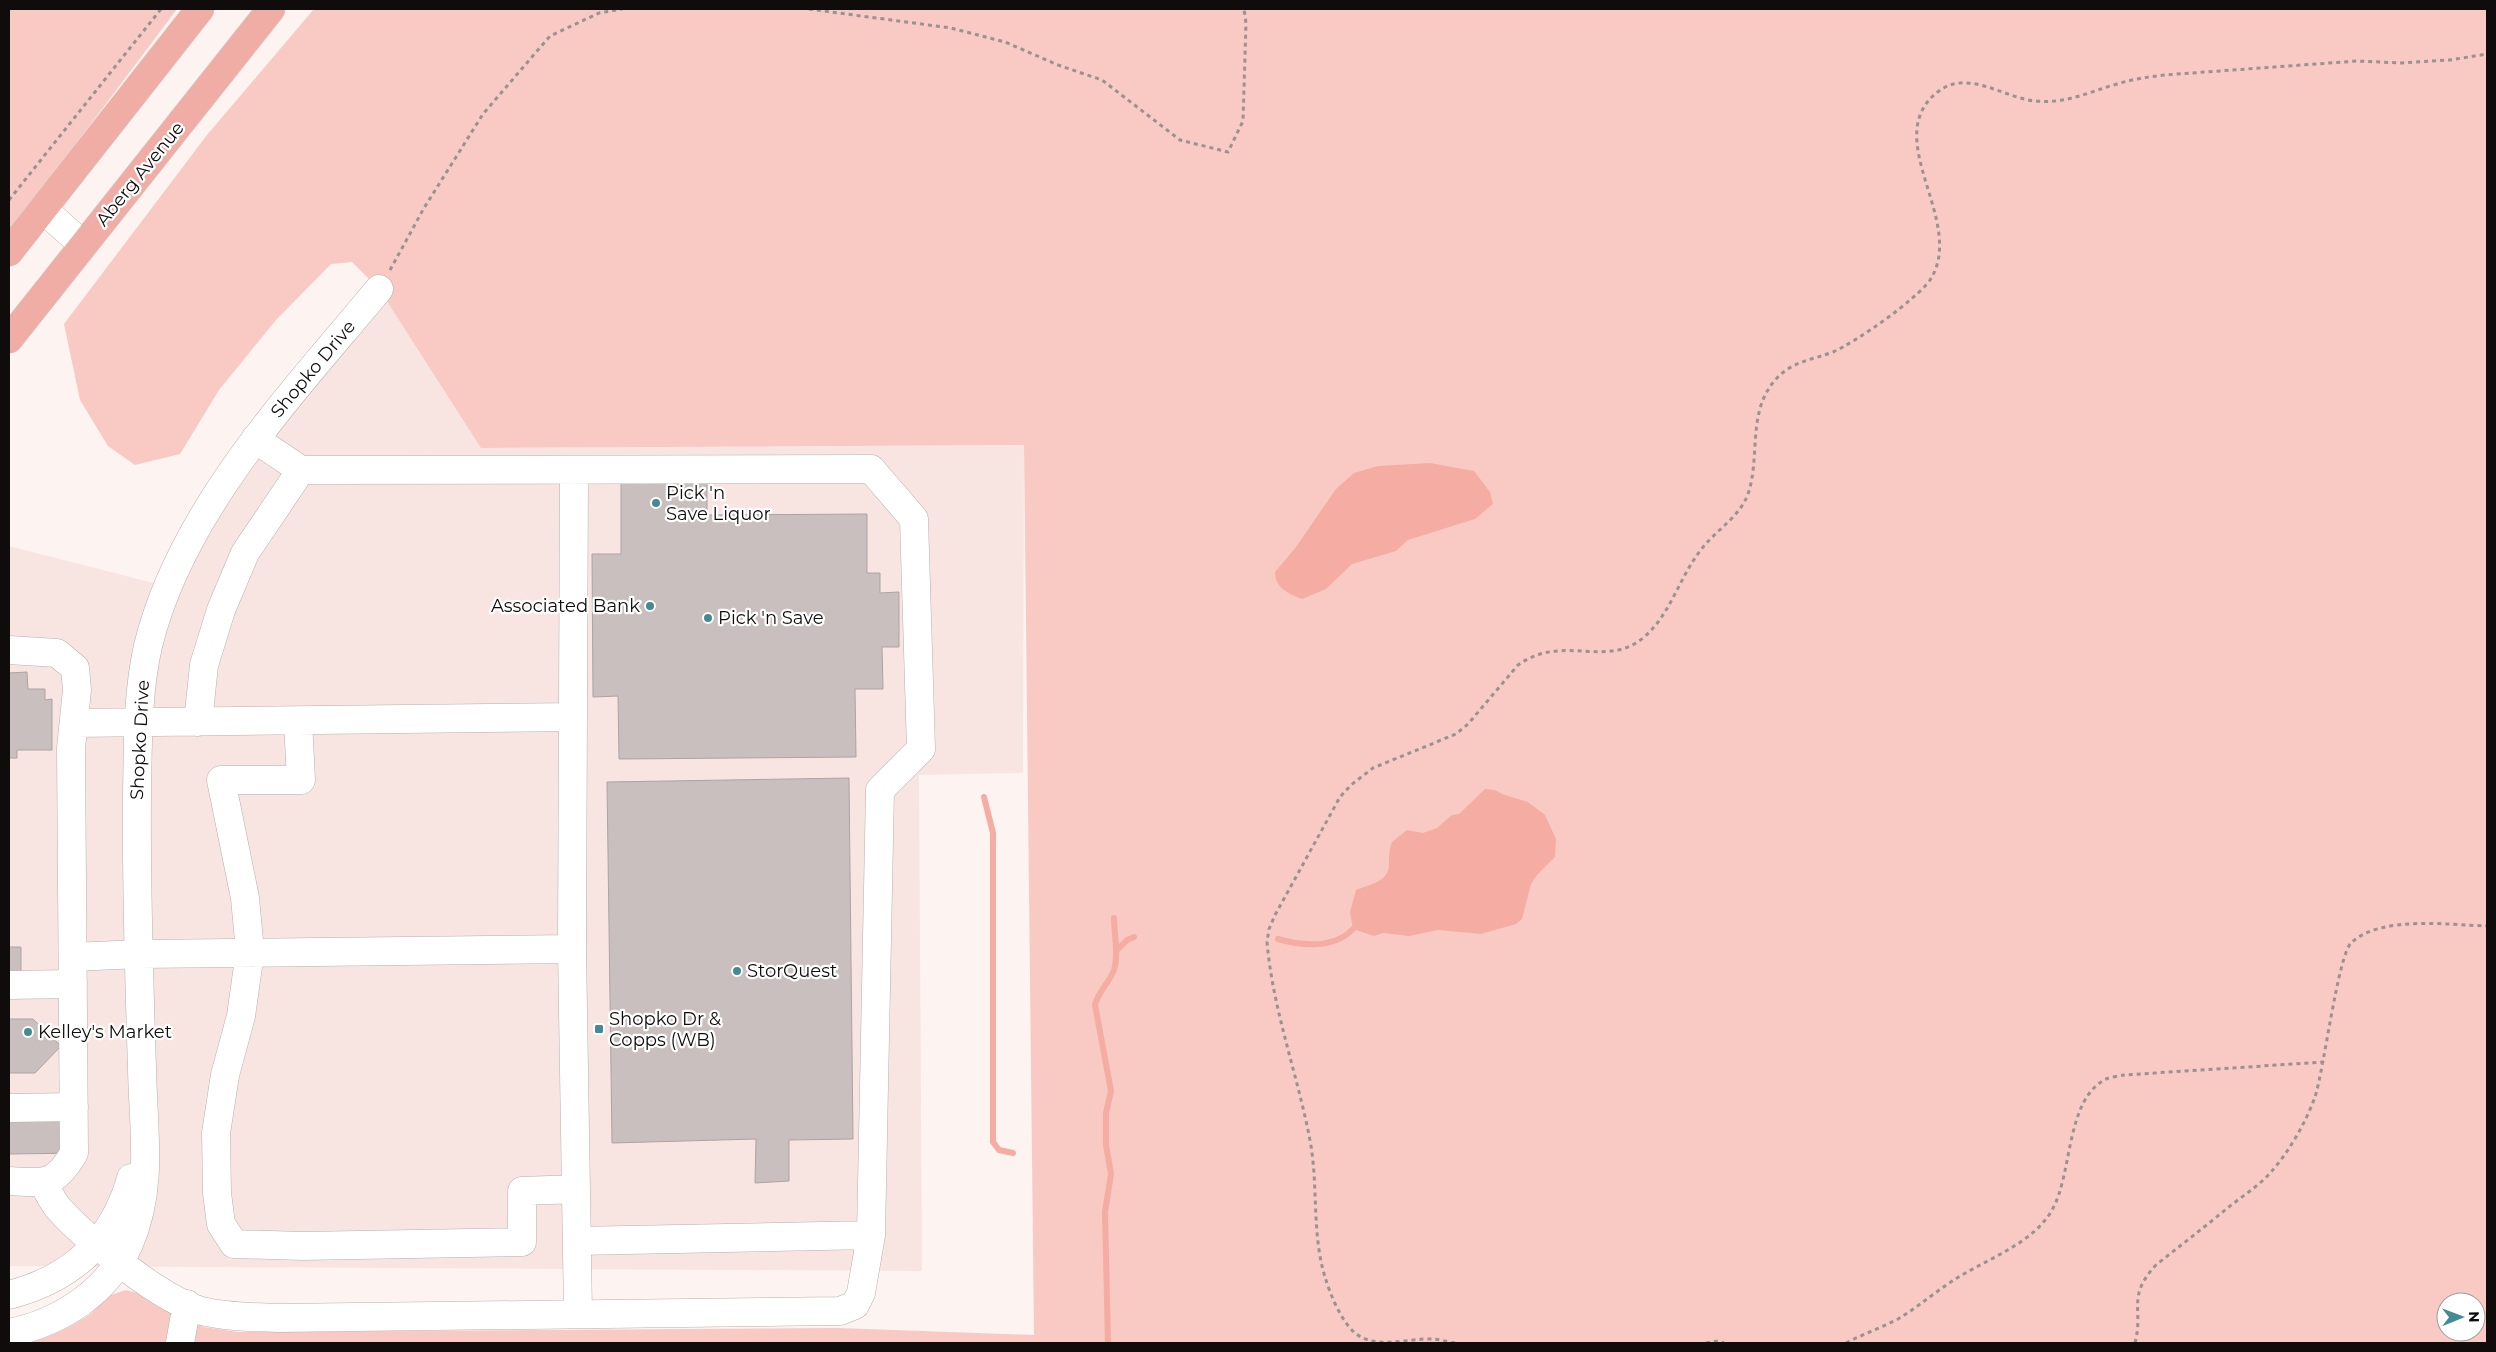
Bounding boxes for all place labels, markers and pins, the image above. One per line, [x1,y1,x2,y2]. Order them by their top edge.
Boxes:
place label: Pick 'n Save Liquor [666,482,771,525]
marker: Pick 'n Save Liquor [650,497,662,509]
place label: Associated Bank [491,595,640,617]
marker: Associated Bank [644,600,656,612]
place label: Pick 'n Save [718,607,824,629]
marker: Pick 'n Save [702,612,714,624]
place label: StorQuest [747,960,837,982]
marker: StorQuest [731,965,743,977]
place label: Shopko Dr & Copps (WB) [609,1008,721,1051]
place label: Kelley's Market [38,1021,172,1043]
marker: Shopko Dr & Copps (WB) [593,1023,605,1035]
marker: Kelley's Market [22,1026,34,1038]

